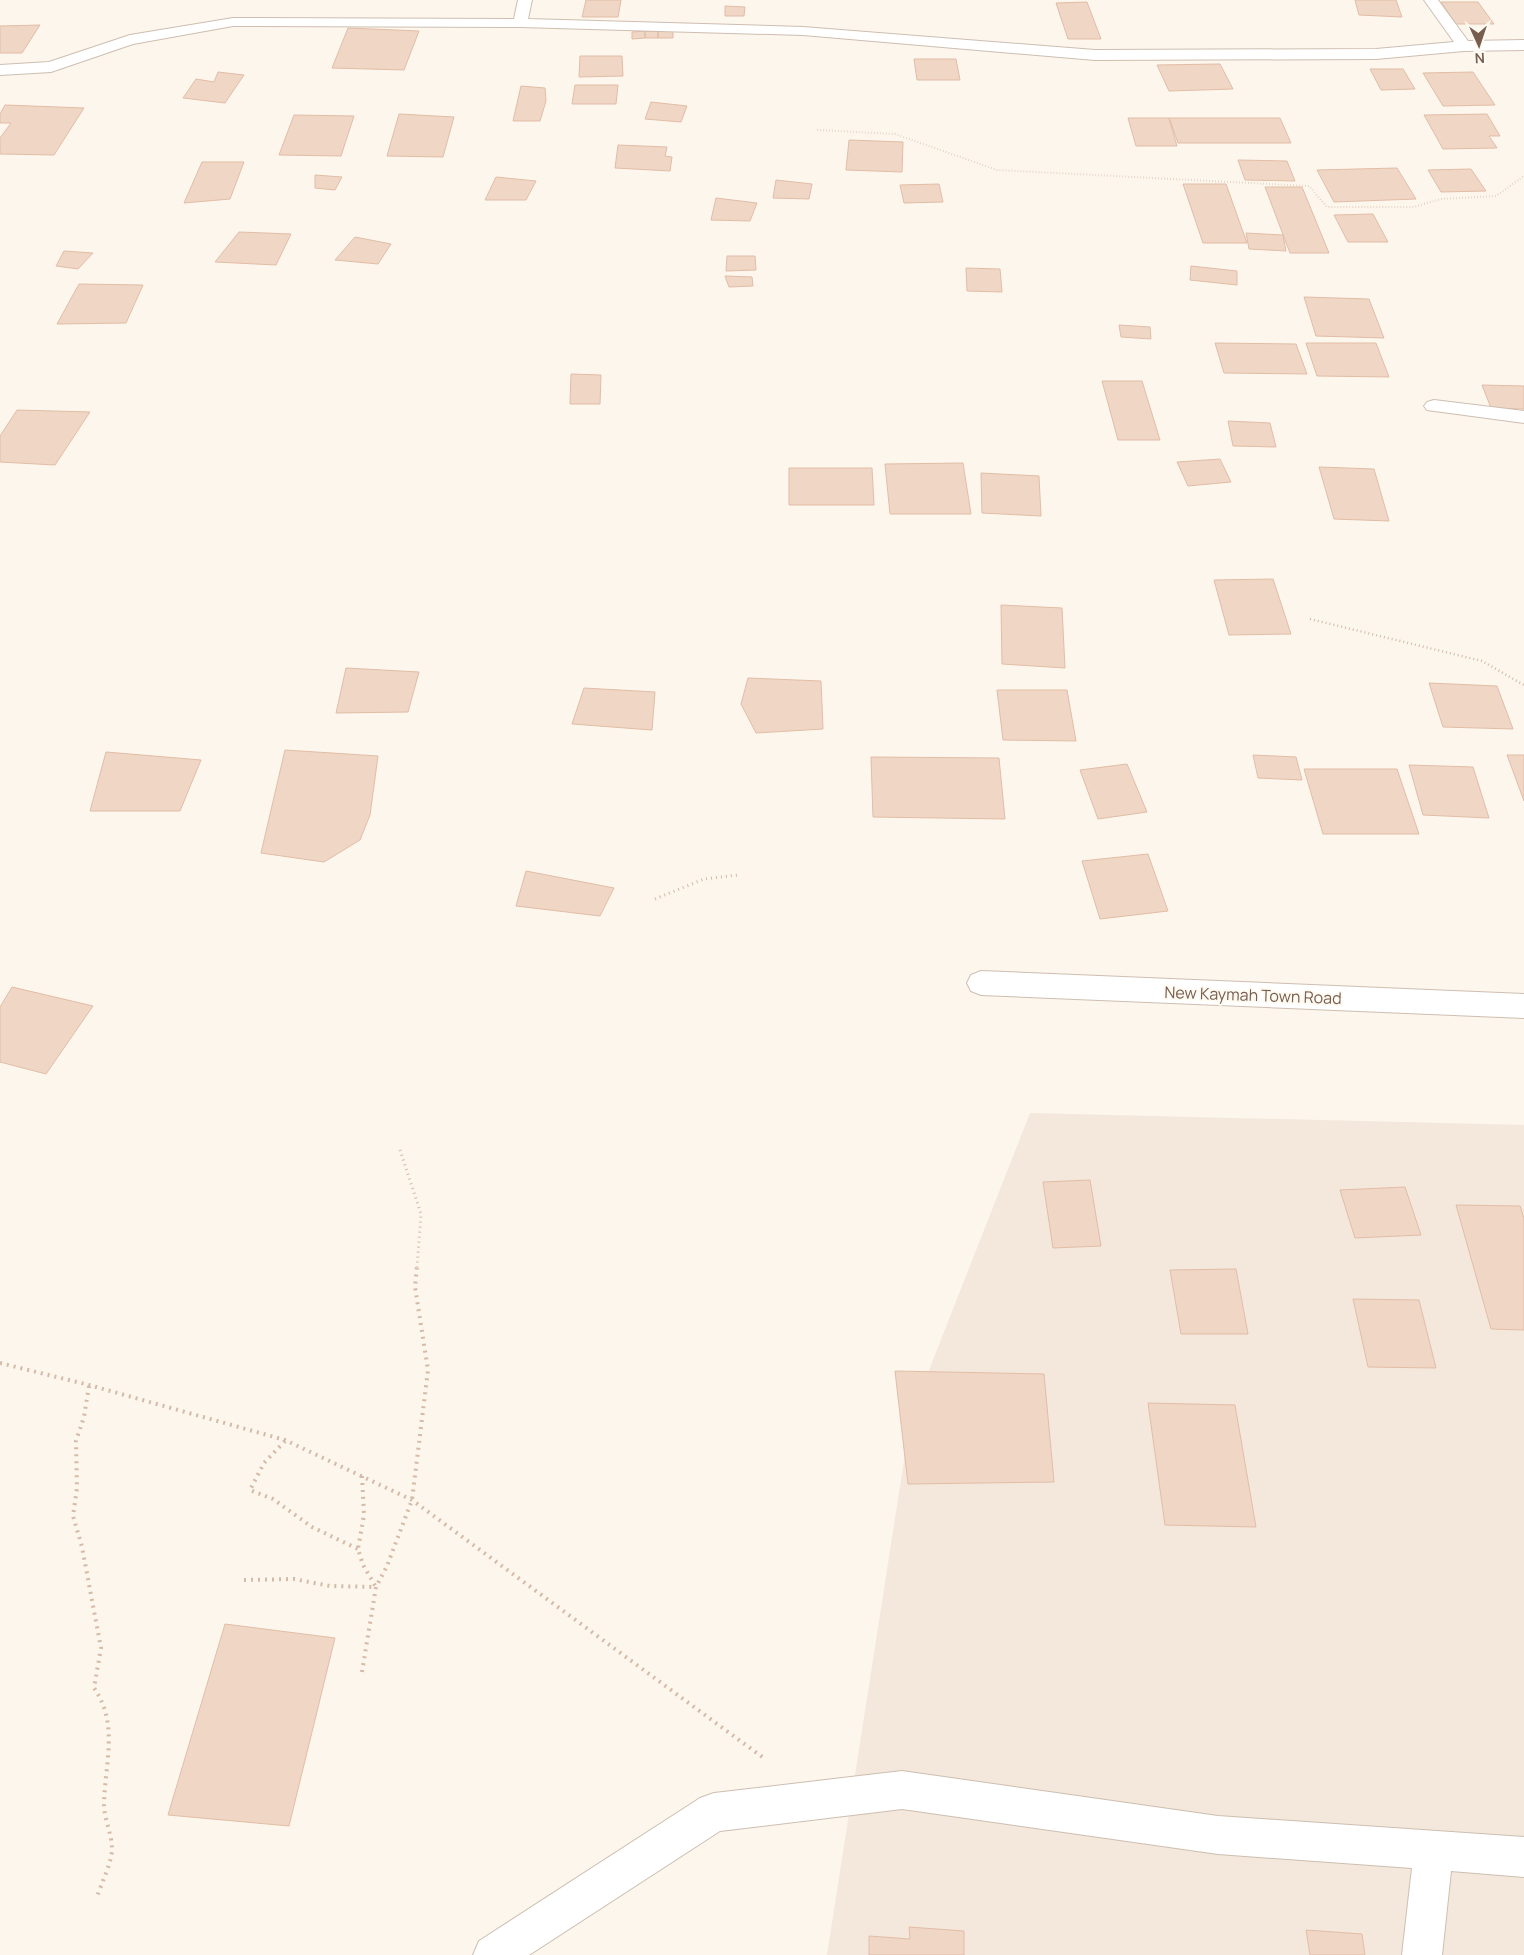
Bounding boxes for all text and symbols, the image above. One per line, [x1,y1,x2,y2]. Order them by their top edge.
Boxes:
north arrow [1454,20,1504,70]
text: N [1474,49,1485,68]
street label: New Kaymah Town Road [1164,981,1342,1009]

